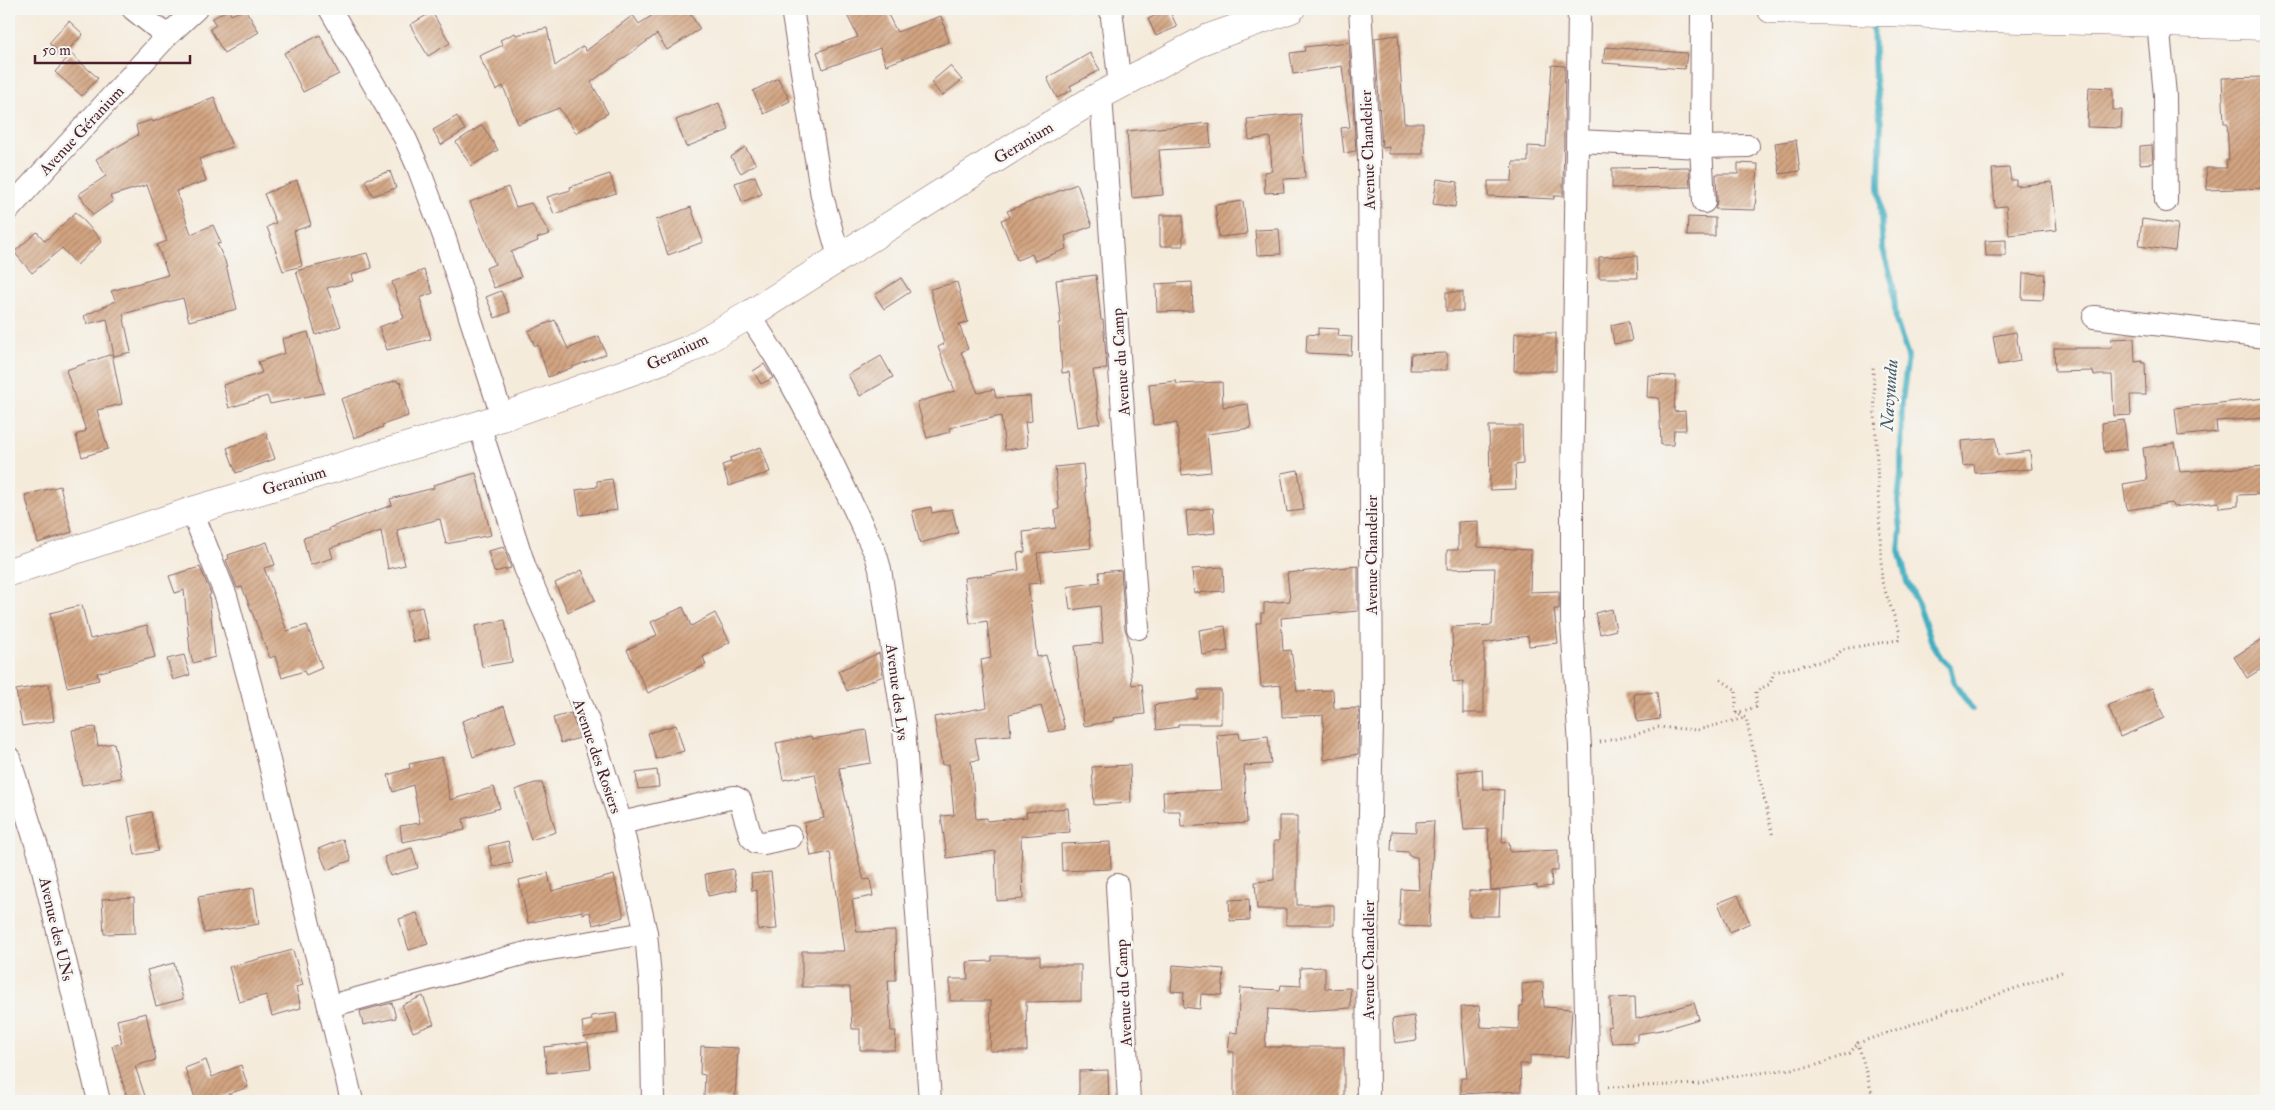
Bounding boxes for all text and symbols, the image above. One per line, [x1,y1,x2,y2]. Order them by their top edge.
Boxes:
scale bar [35,32,190,64]
text: 50 m [42,41,71,60]
street label: Avenue Géranium [34,81,129,180]
street label: Avenue Chandelier [1356,90,1380,211]
street label: Geranium [990,117,1057,168]
street label: Avenue du Camp [1107,307,1136,417]
street label: Geranium [643,329,712,375]
water label: Navyundu [1875,358,1903,433]
street label: Geranium [260,462,329,500]
street label: Avenue Chandelier [1362,495,1382,616]
street label: Avenue des Lys [881,642,913,742]
street label: Avenue des Rosiers [568,695,626,816]
street label: Avenue des UNs [34,874,78,983]
street label: Avenue Chandelier [1359,900,1379,1021]
street label: Avenue du Camp [1111,939,1138,1048]

